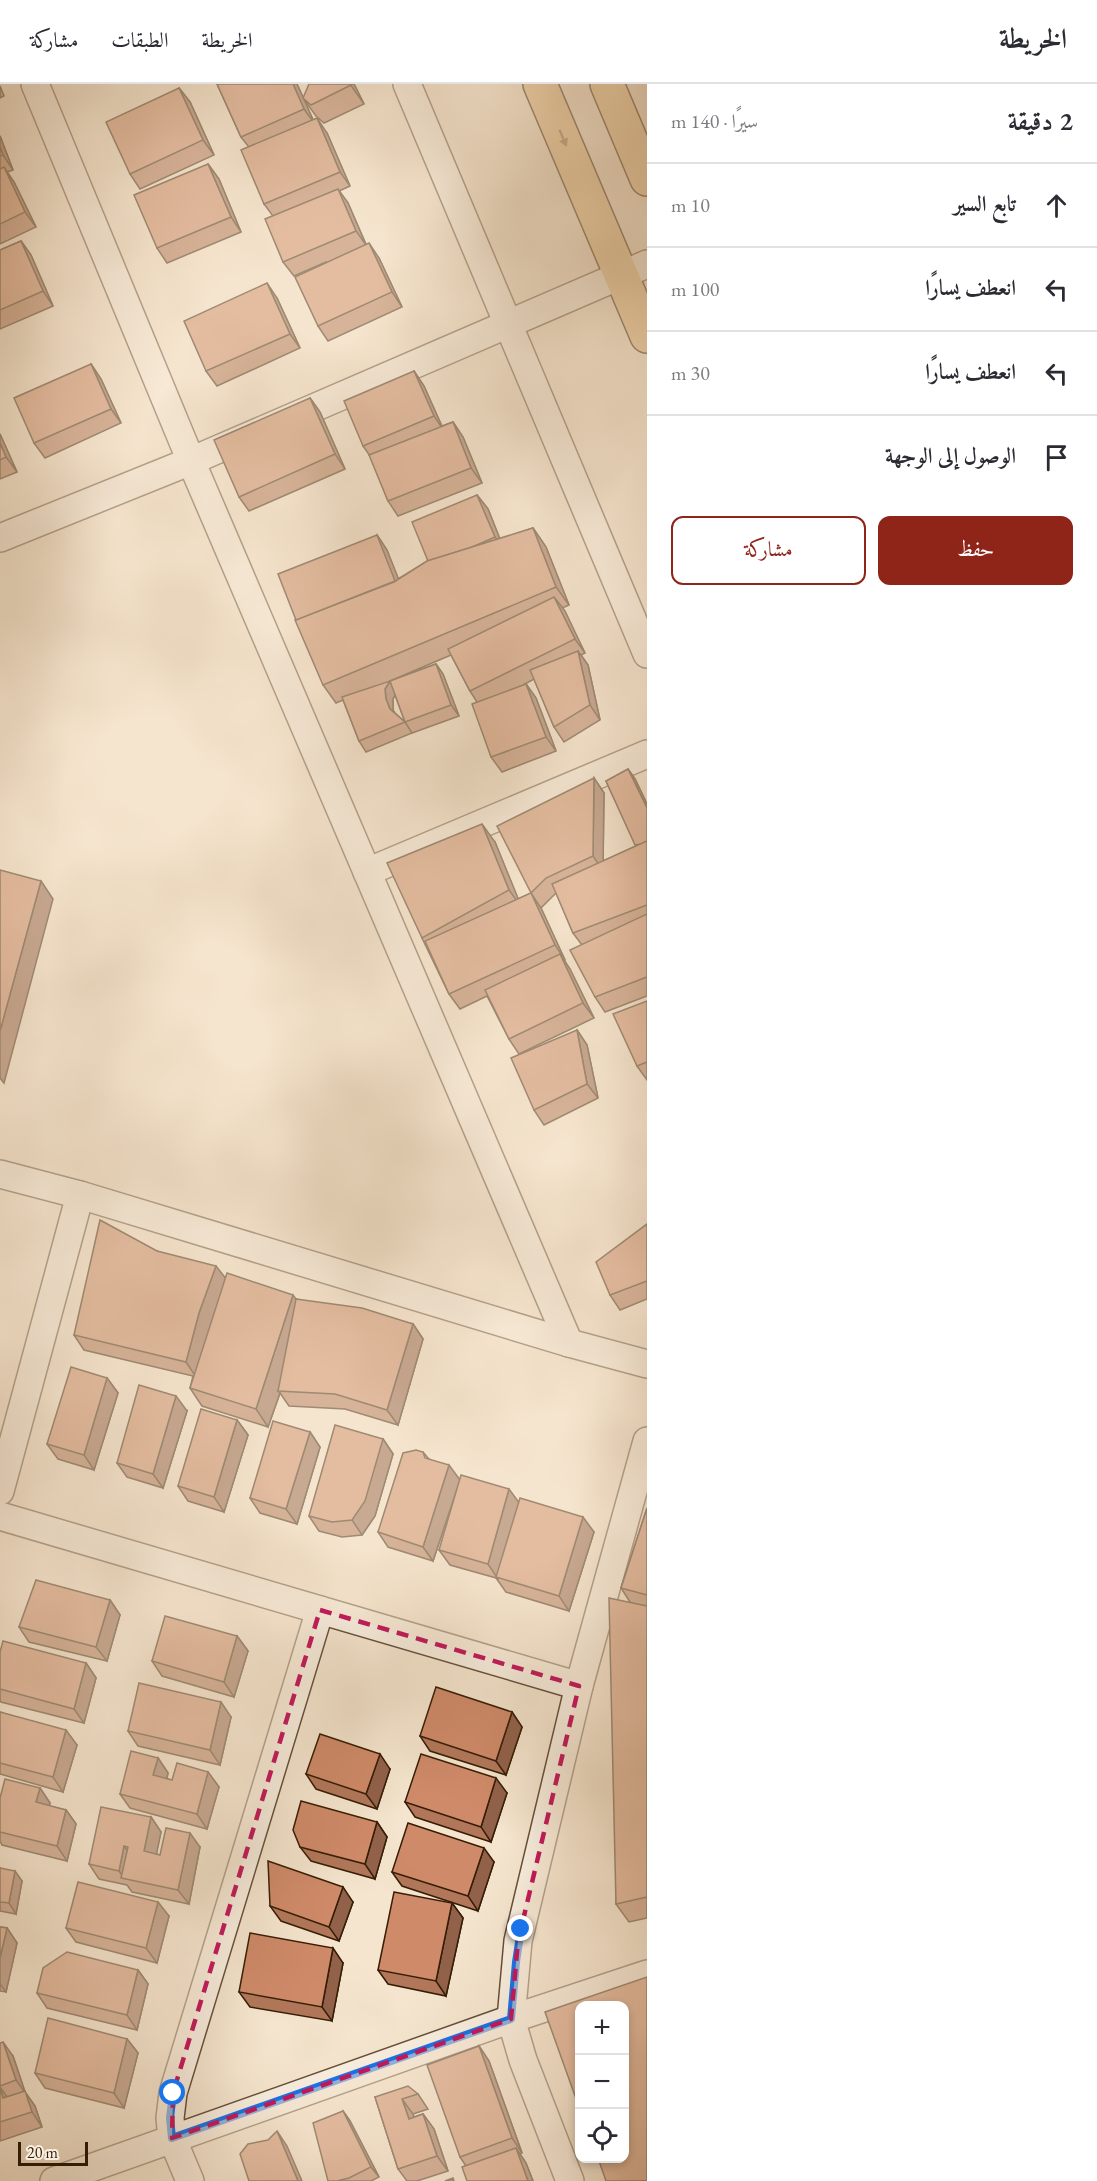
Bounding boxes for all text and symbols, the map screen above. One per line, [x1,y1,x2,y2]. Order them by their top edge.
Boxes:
text: الخريطة [999,20,1067,56]
text: مشاركة [30,26,78,53]
text: الطبقات [111,26,168,53]
text: الخريطة [201,26,253,53]
text: 2 دقيقة [1008,104,1073,138]
text: سيرًا · 140 m [671,108,758,134]
one-way arrow [559,129,568,147]
text: تابع السير [953,189,1016,218]
icon: ahead [1040,189,1073,222]
text: 10 m [671,192,710,218]
text: انعطف يسارًا [925,273,1016,302]
icon: left [1040,273,1073,306]
text: 100 m [671,276,719,302]
text: انعطف يسارًا [925,357,1016,386]
icon: left [1040,357,1073,390]
text: 30 m [671,360,710,386]
text: الوصول إلى الوجهة [885,441,1016,470]
icon: arrive [1040,441,1073,474]
button: مشاركة [671,516,866,585]
button: حفظ [878,516,1073,585]
route end [507,1915,533,1941]
map controls [575,2001,629,2163]
button: + [575,2001,629,2055]
button: − [575,2055,629,2109]
route start [159,2079,185,2105]
button: locate [575,2109,629,2163]
scale bar [18,2139,88,2166]
text: 20 m [27,2142,58,2163]

